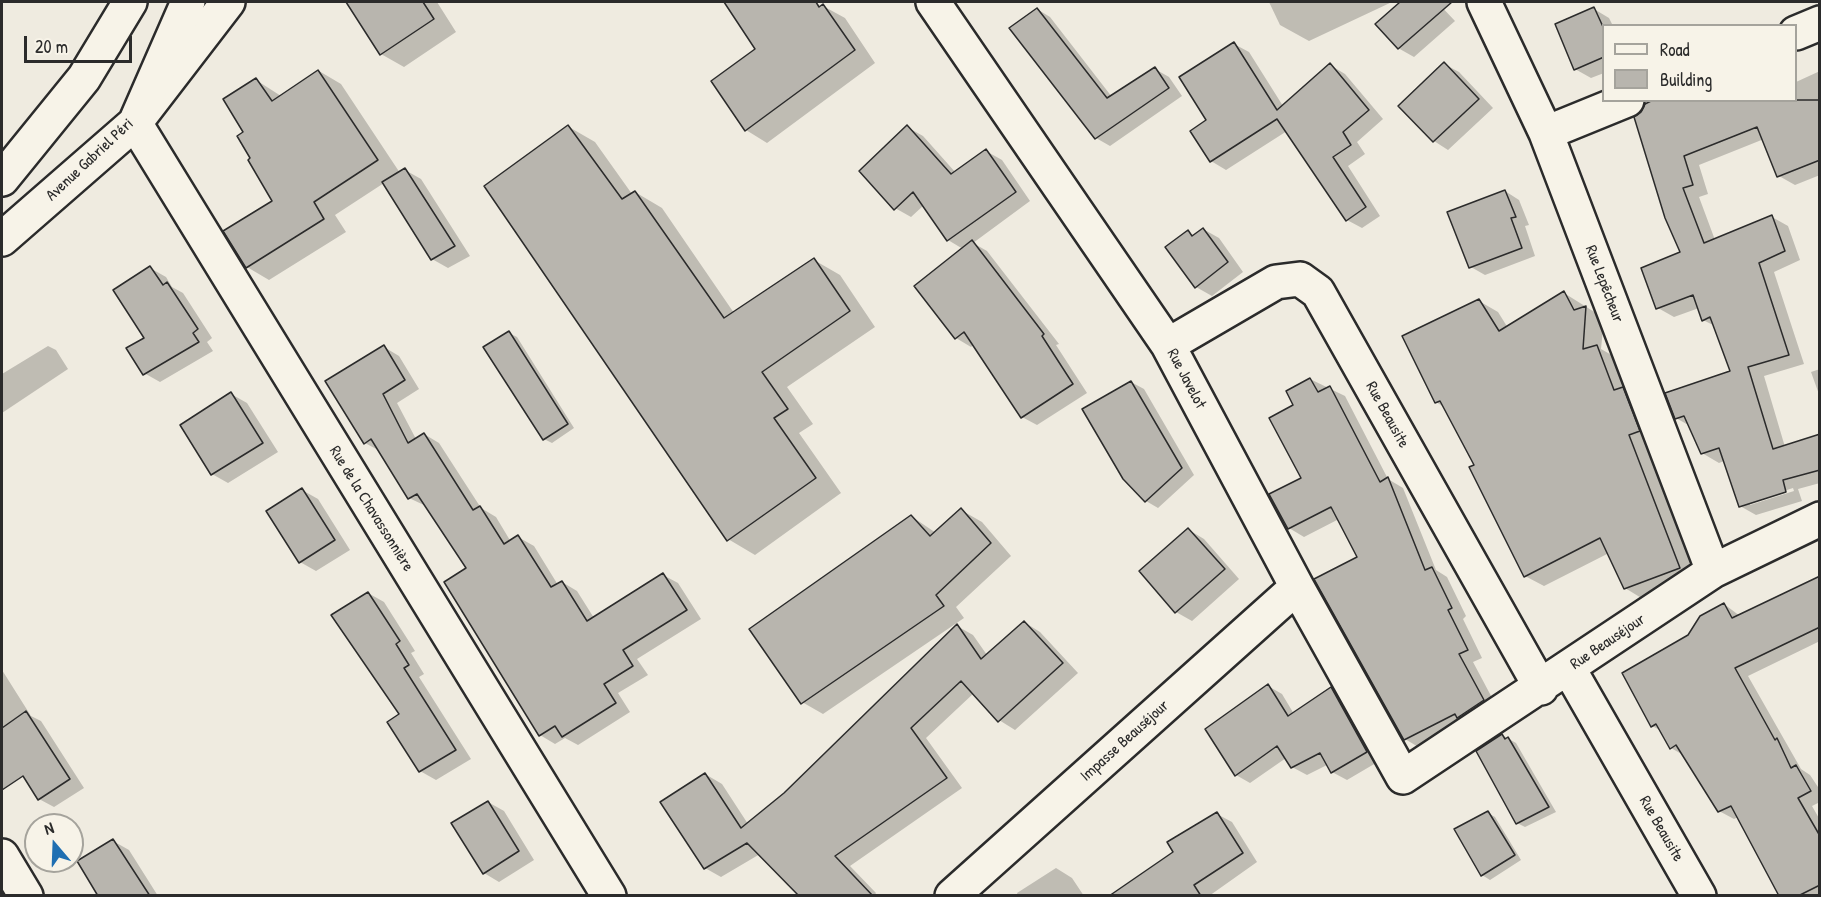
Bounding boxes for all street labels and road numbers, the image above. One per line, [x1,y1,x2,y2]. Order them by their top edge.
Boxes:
street label: Avenue Gabriel Péri [42,115,138,205]
street label: Rue Lepêcheur [1581,243,1627,325]
street label: Rue Javelot [1162,346,1210,412]
street label: Rue Beausite [1361,379,1413,451]
street label: Rue de la Chavassonnière [325,443,417,575]
street label: Rue Beauséjour [1567,610,1649,674]
street label: Impasse Beauséjour [1077,696,1173,786]
street label: Rue Beausite [1635,793,1687,865]

